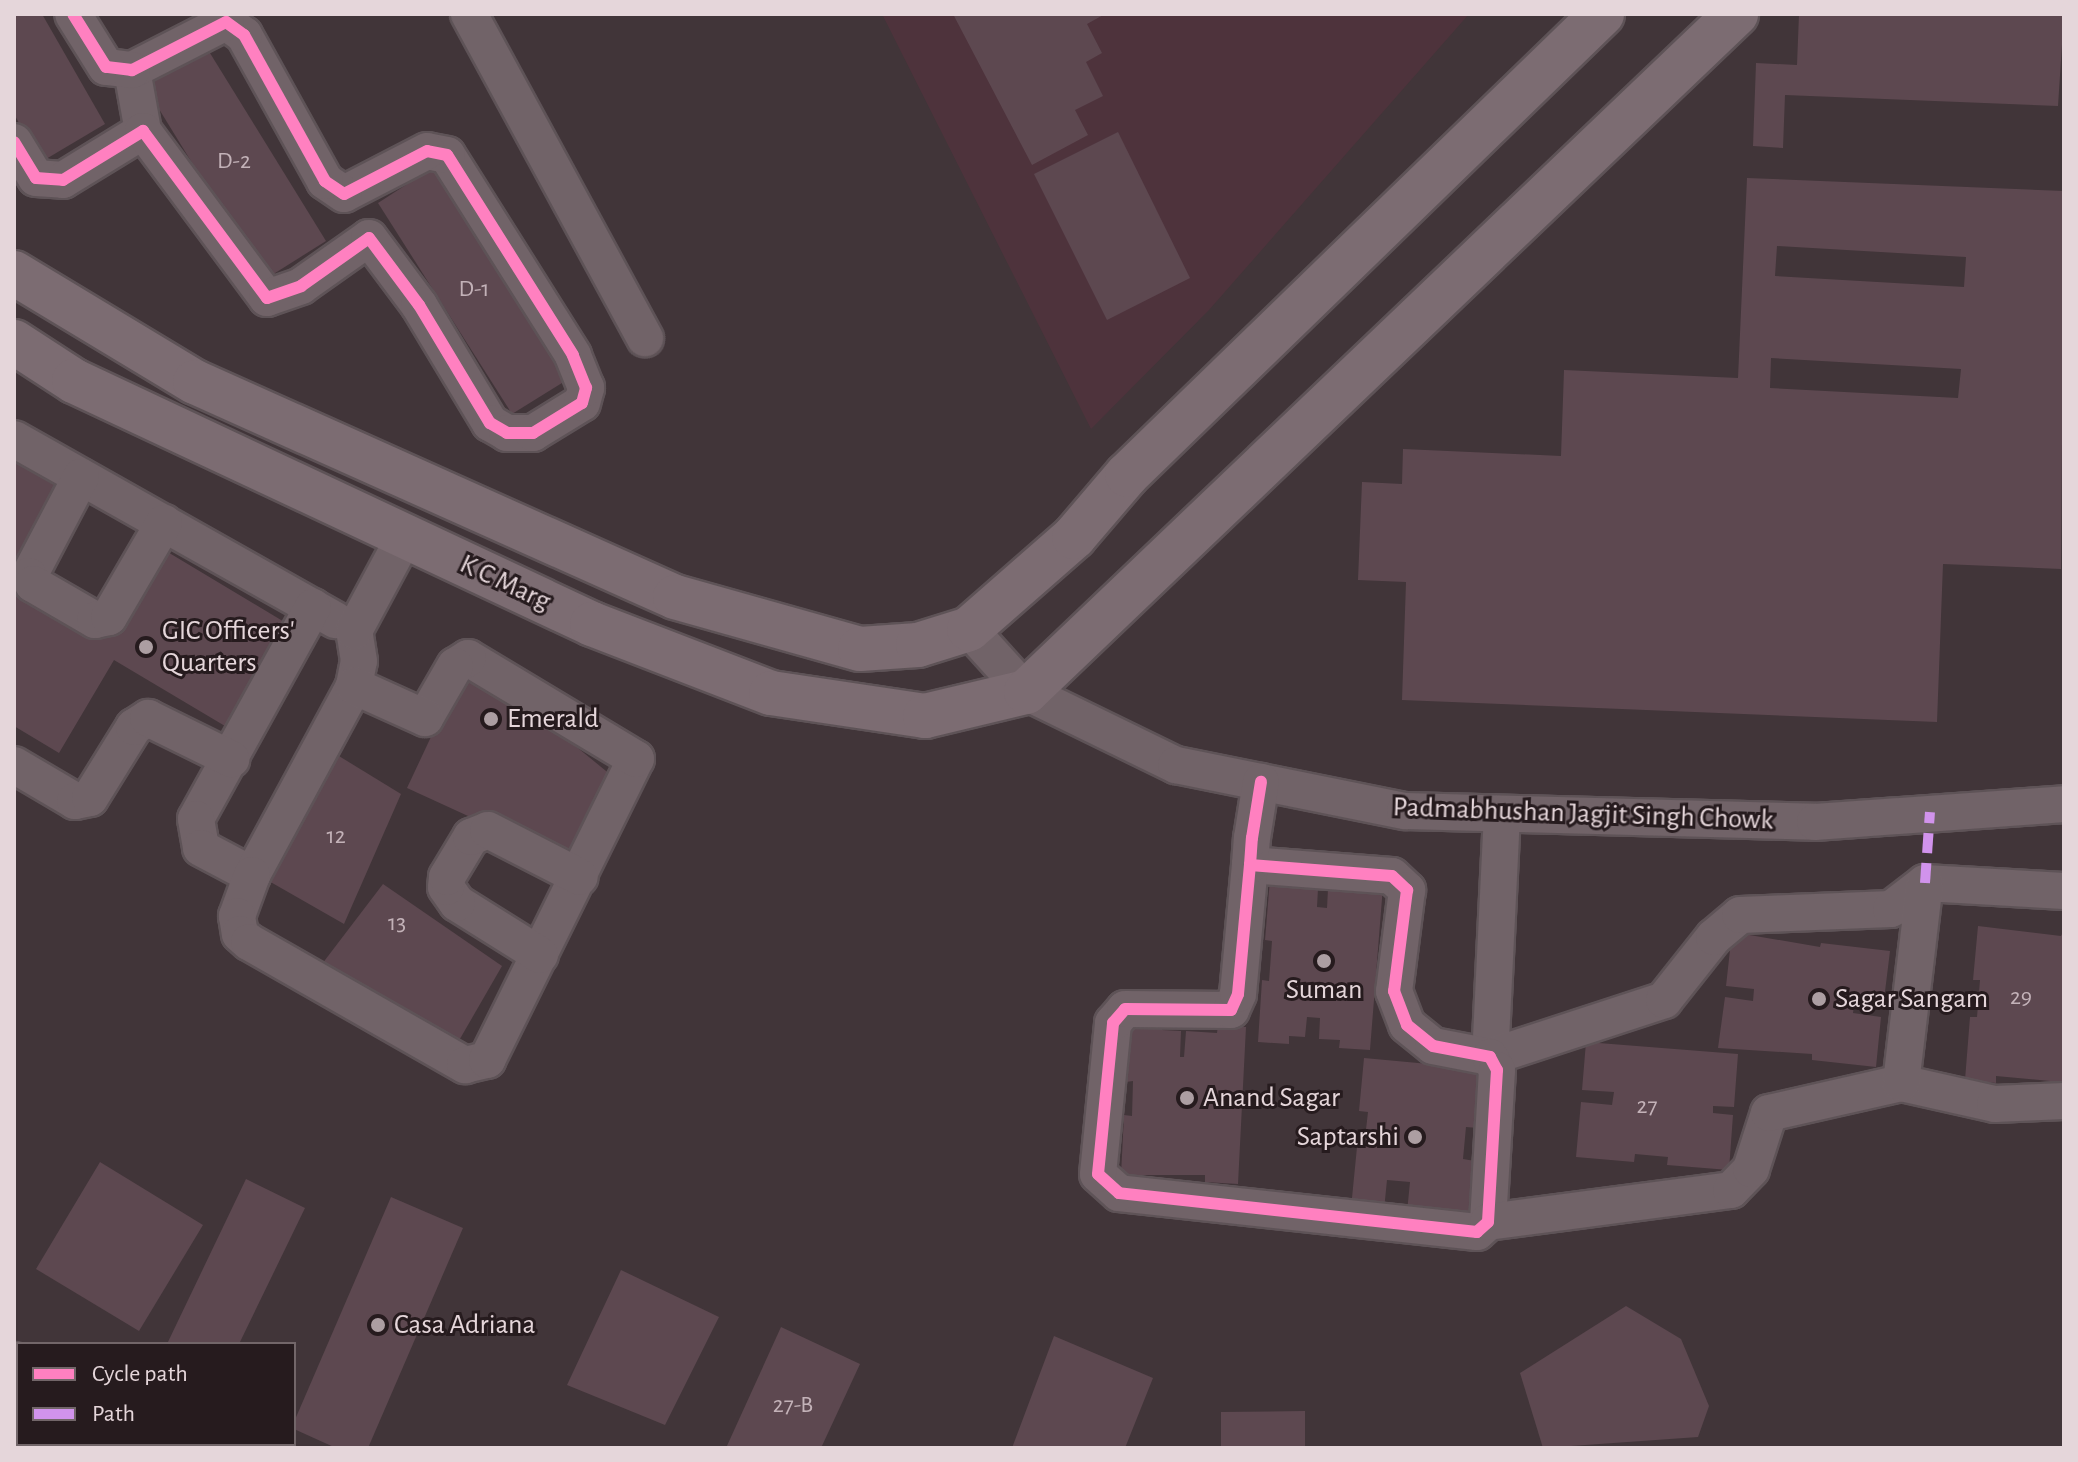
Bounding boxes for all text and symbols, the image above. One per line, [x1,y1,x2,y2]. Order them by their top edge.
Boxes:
house number: D-2 [217,148,251,176]
house number: D-1 [458,276,490,304]
street label: K C Marg [454,547,556,619]
place label: GIC Officers' Quarters [162,614,295,680]
marker: GIC Officers' Quarters [137,638,155,656]
place label: Emerald [507,702,599,736]
marker: Emerald [482,710,500,728]
street label: Padmabhushan Jagjit Singh Chowk [1392,791,1774,837]
house number: 12 [326,823,346,851]
house number: 13 [388,910,406,938]
marker: Suman [1315,952,1333,970]
place label: Suman [1286,973,1362,1007]
place label: Sagar Sangam [1835,982,1988,1016]
house number: 29 [2010,984,2032,1012]
marker: Sagar Sangam [1810,990,1828,1008]
place label: Anand Sagar [1203,1081,1340,1115]
marker: Anand Sagar [1178,1089,1196,1107]
house number: 27 [1637,1093,1657,1121]
place label: Saptarshi [1297,1120,1399,1154]
marker: Saptarshi [1406,1128,1424,1146]
place label: Casa Adriana [394,1308,535,1342]
marker: Casa Adriana [369,1316,387,1334]
legend [16,1342,296,1446]
text: Cycle path [92,1362,188,1386]
house number: 27-B [773,1392,813,1420]
text: Path [92,1402,135,1426]

